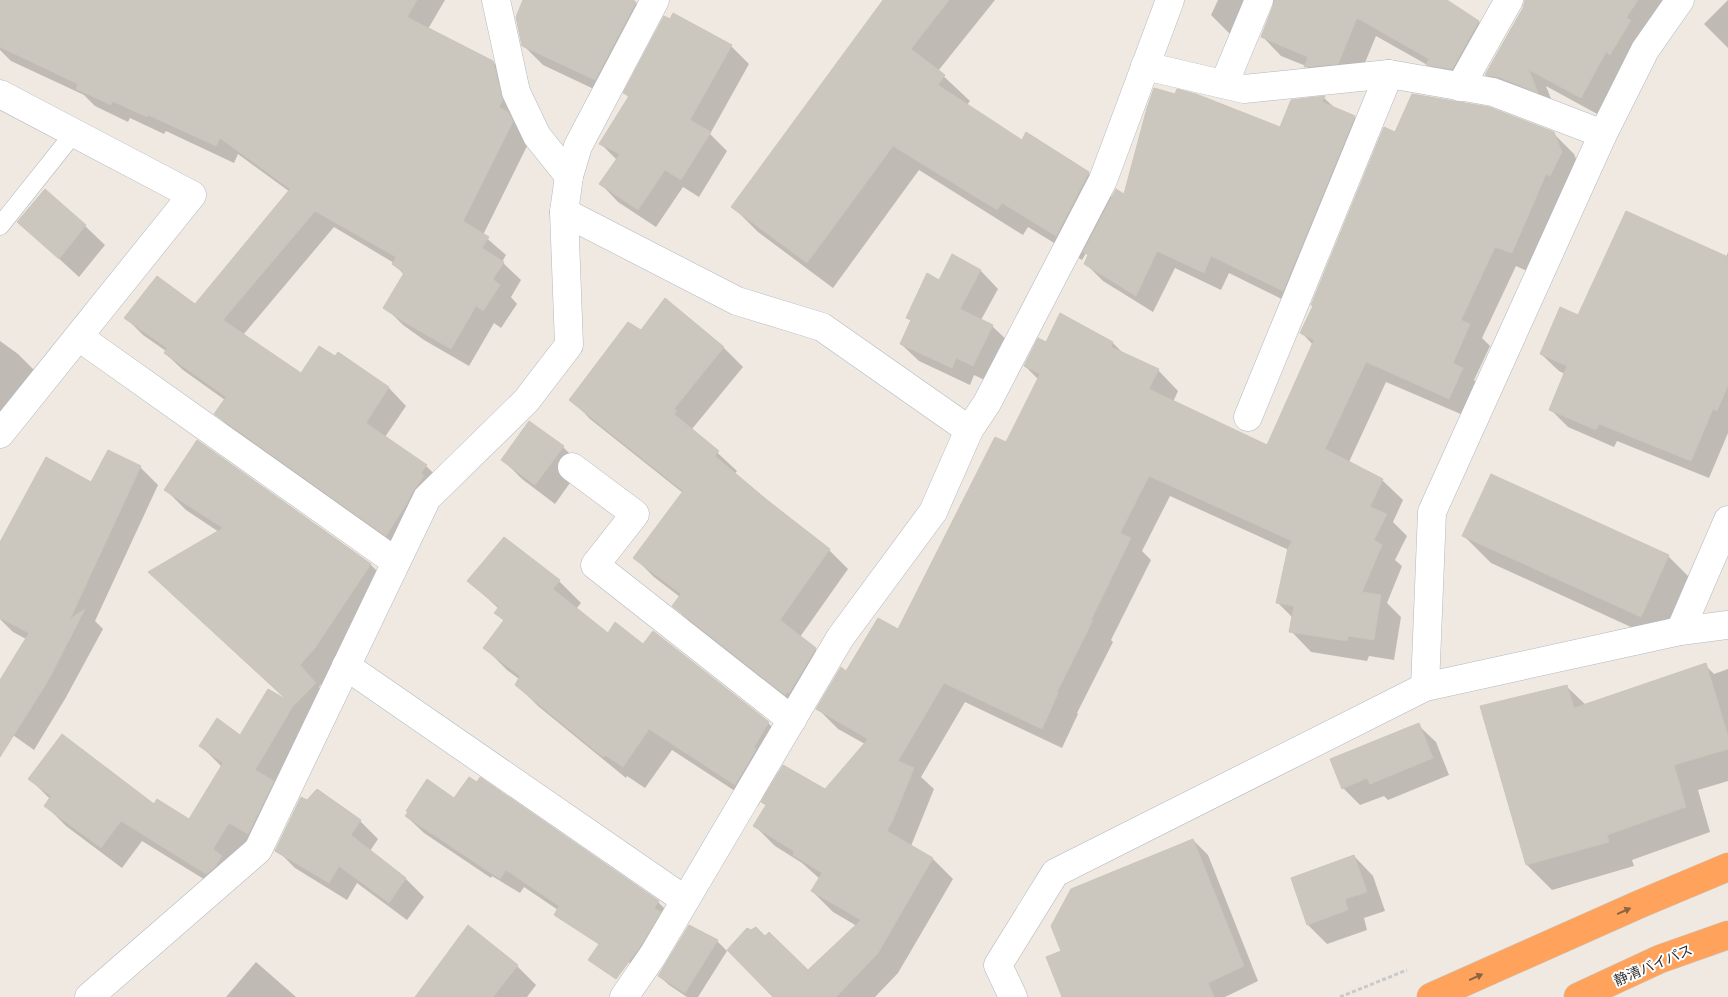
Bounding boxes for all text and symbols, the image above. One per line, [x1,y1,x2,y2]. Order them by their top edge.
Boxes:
one-way arrow [1617,907,1631,915]
street label: 静清バイパス [1611,941,1695,989]
one-way arrow [1469,973,1483,981]

